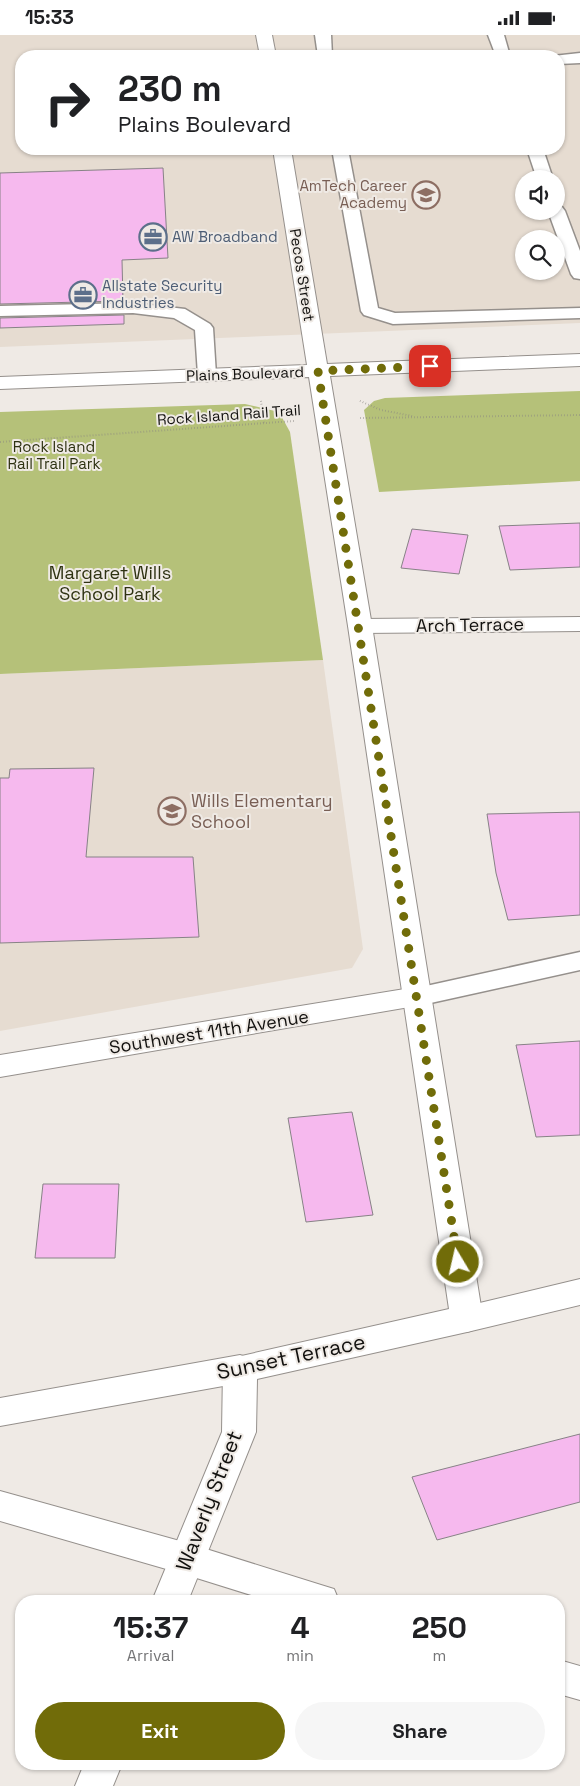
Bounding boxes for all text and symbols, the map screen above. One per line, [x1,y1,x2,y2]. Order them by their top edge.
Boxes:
text: 15:33 [25,5,74,30]
text: 230 m [118,67,222,111]
icon: right [35,70,100,135]
text: Plains Boulevard [118,110,291,138]
map controls [515,170,565,280]
button: sound [515,170,565,220]
place label: AmTech Career Academy [299,176,407,212]
school or university icon: AmTech Career Academy [411,180,441,210]
office icon: AW Broadband [138,222,168,252]
place label: AW Broadband [172,227,278,246]
street label: Pecos Street [286,227,319,323]
button: search [515,230,565,280]
place label: Allstate Security Industries [102,276,223,312]
office icon: Allstate Security Industries [68,280,98,310]
pin [409,345,451,387]
icon: arrive [416,352,444,380]
street label: Plains Boulevard [186,362,304,385]
street label: Rock Island Rail Trail [156,400,302,429]
park label: Rock Island Rail Trail Park [7,437,101,473]
park label: Margaret Wills School Park [49,561,171,605]
street label: Arch Terrace [416,612,524,637]
place label: Wills Elementary School [191,789,333,833]
school or university icon: Wills Elementary School [157,796,187,826]
street label: Southwest 11th Avenue [107,1004,310,1059]
position arrow [431,1235,483,1287]
street label: Sunset Terrace [214,1328,368,1385]
street label: Waverly Street [169,1427,248,1575]
text: 15:37 [113,1608,188,1647]
text: 4 [290,1608,310,1647]
text: 250 [412,1608,467,1647]
text: Arrival [127,1645,174,1666]
text: min [286,1645,314,1666]
text: m [432,1645,446,1666]
button: Exit [35,1702,285,1760]
button: Share [295,1702,545,1760]

